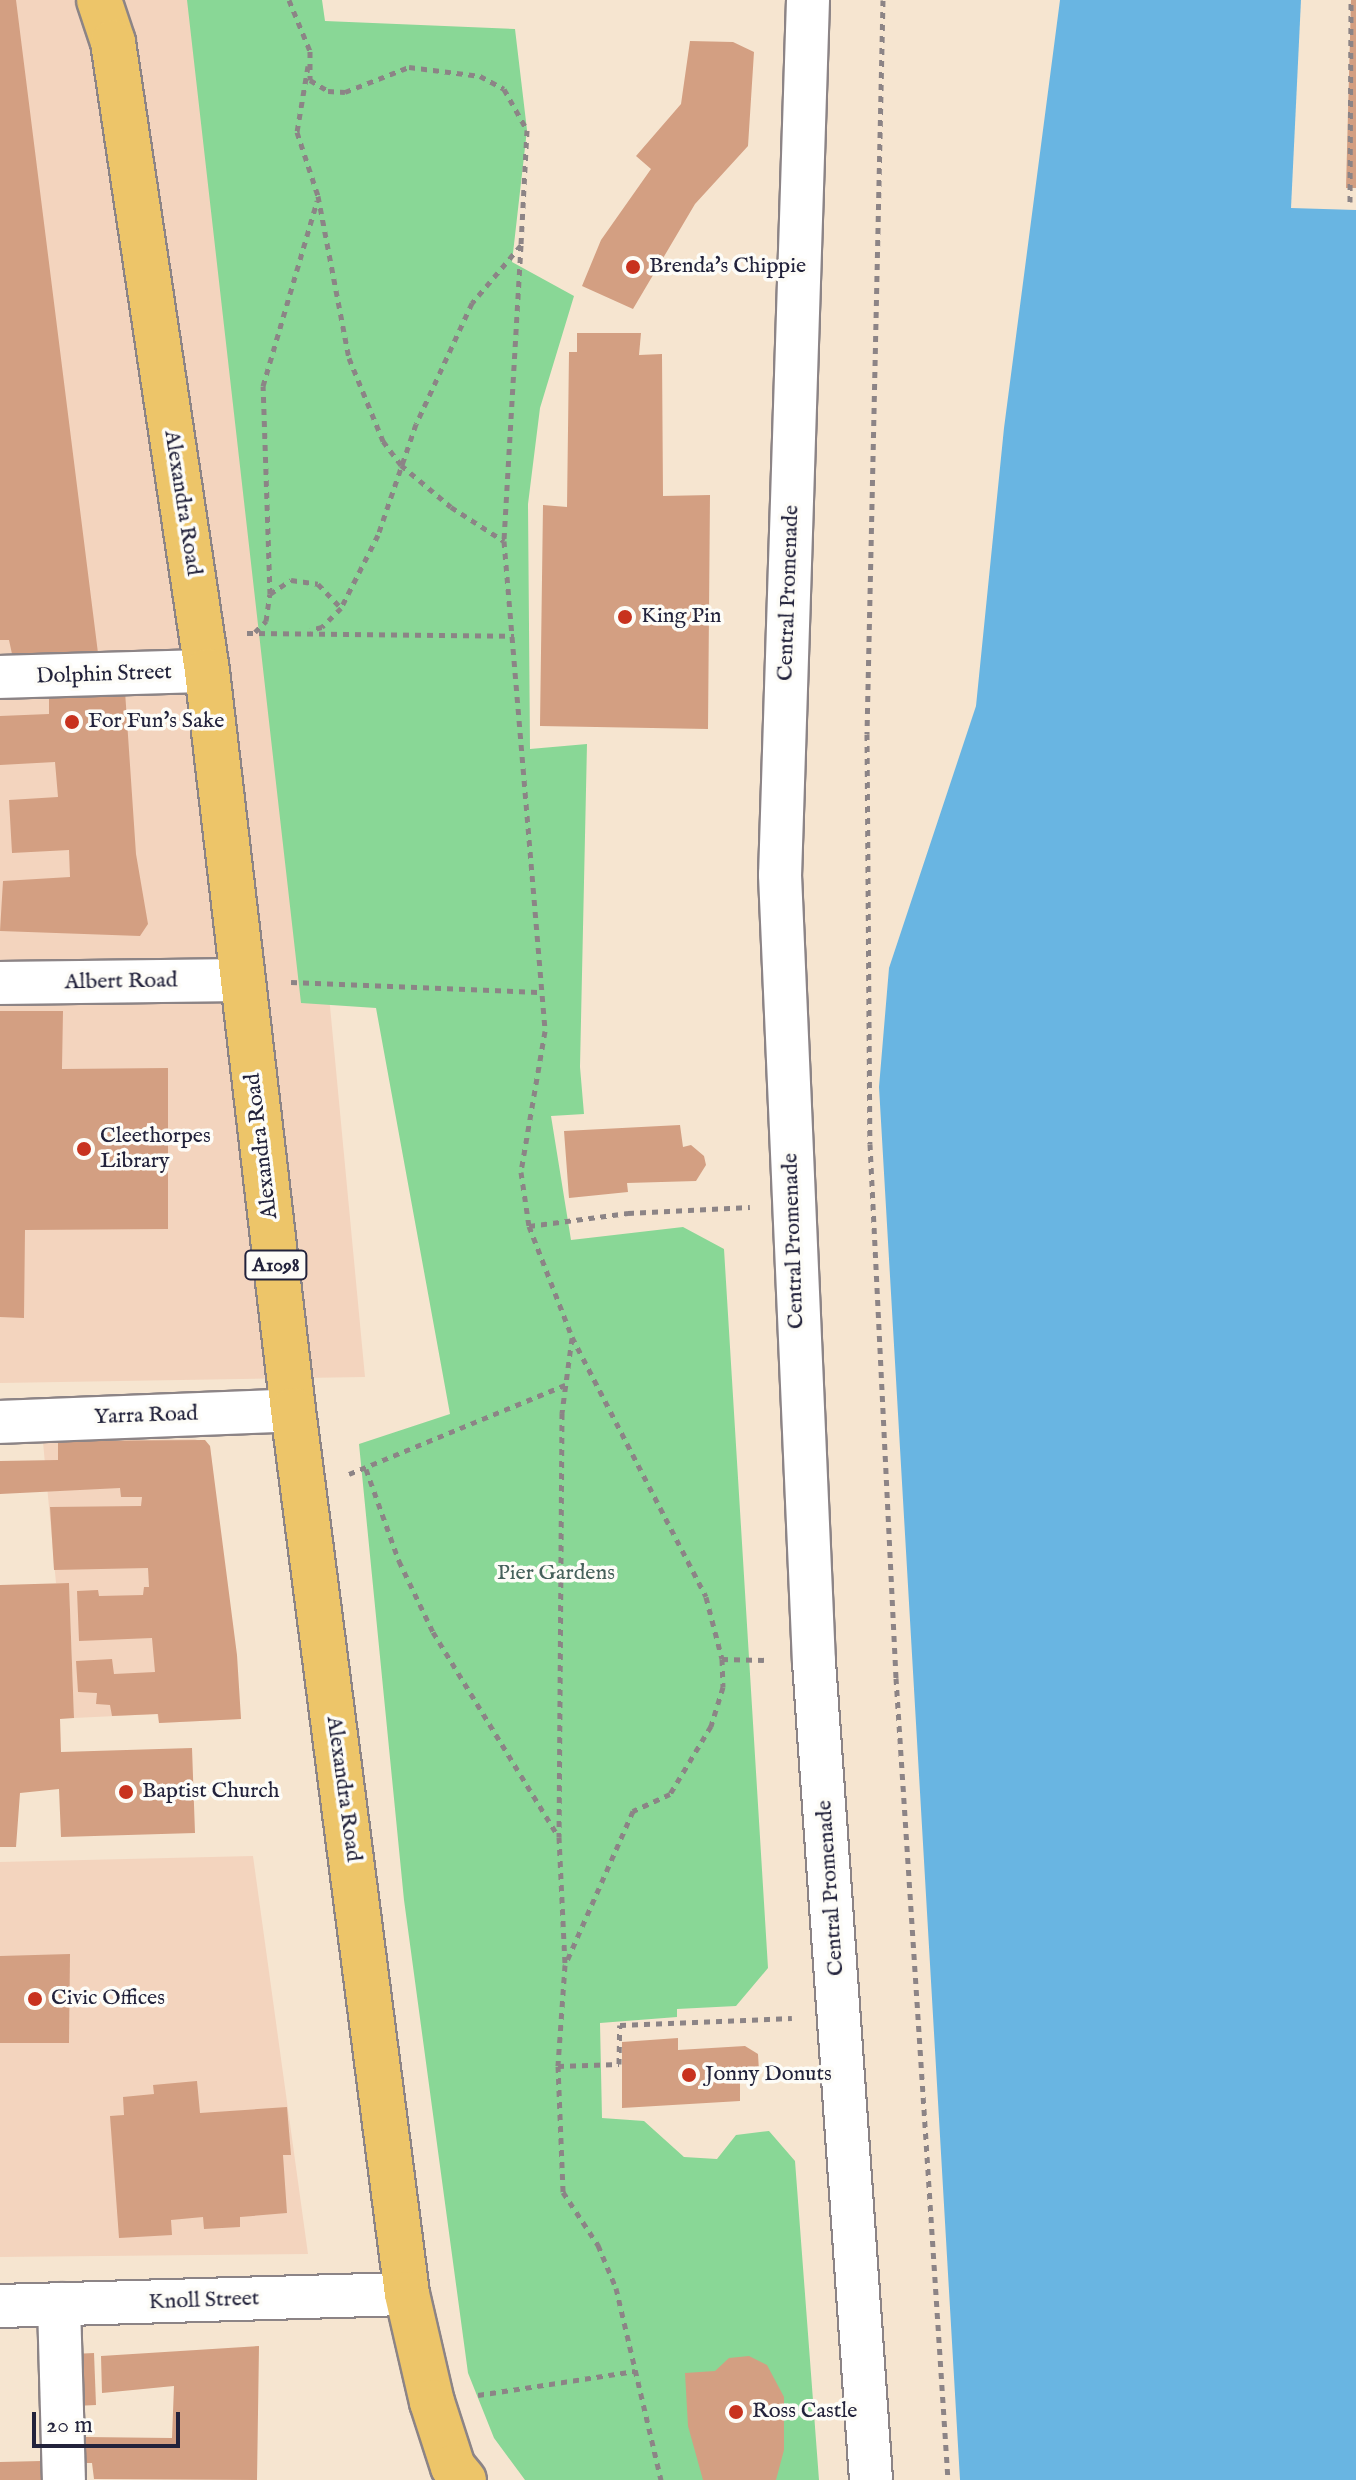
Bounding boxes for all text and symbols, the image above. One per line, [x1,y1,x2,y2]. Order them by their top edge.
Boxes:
place label: Brenda's Chippie [649,254,806,280]
marker: Brenda's Chippie [624,258,642,276]
street label: Alexandra Road [157,429,207,577]
street label: Central Promenade [773,505,805,681]
place label: King Pin [641,604,722,630]
marker: King Pin [616,608,634,626]
street label: Dolphin Street [36,659,172,691]
place label: For Fun's Sake [88,709,224,735]
marker: For Fun's Sake [63,713,81,731]
street label: Albert Road [64,968,178,996]
street label: Alexandra Road [240,1072,284,1220]
place label: Cleethorpes Library [100,1123,211,1174]
marker: Cleethorpes Library [75,1140,93,1158]
street label: Central Promenade [778,1153,810,1329]
road number: A1098 [244,1249,308,1281]
street label: Yarra Road [94,1401,198,1431]
park label: Pier Gardens [497,1561,615,1587]
street label: Alexandra Road [320,1715,366,1863]
place label: Baptist Church [142,1779,279,1805]
marker: Baptist Church [117,1783,135,1801]
street label: Central Promenade [812,1799,850,1977]
place label: Civic Offices [51,1986,165,2012]
marker: Civic Offices [26,1990,44,2008]
place label: Jonny Donuts [705,2062,832,2088]
marker: Jonny Donuts [680,2066,698,2084]
street label: Knoll Street [148,2286,260,2316]
scale bar [36,2396,184,2446]
place label: Ross Castle [752,2399,857,2425]
marker: Ross Castle [727,2403,745,2421]
text: 20 m [46,2410,93,2441]

